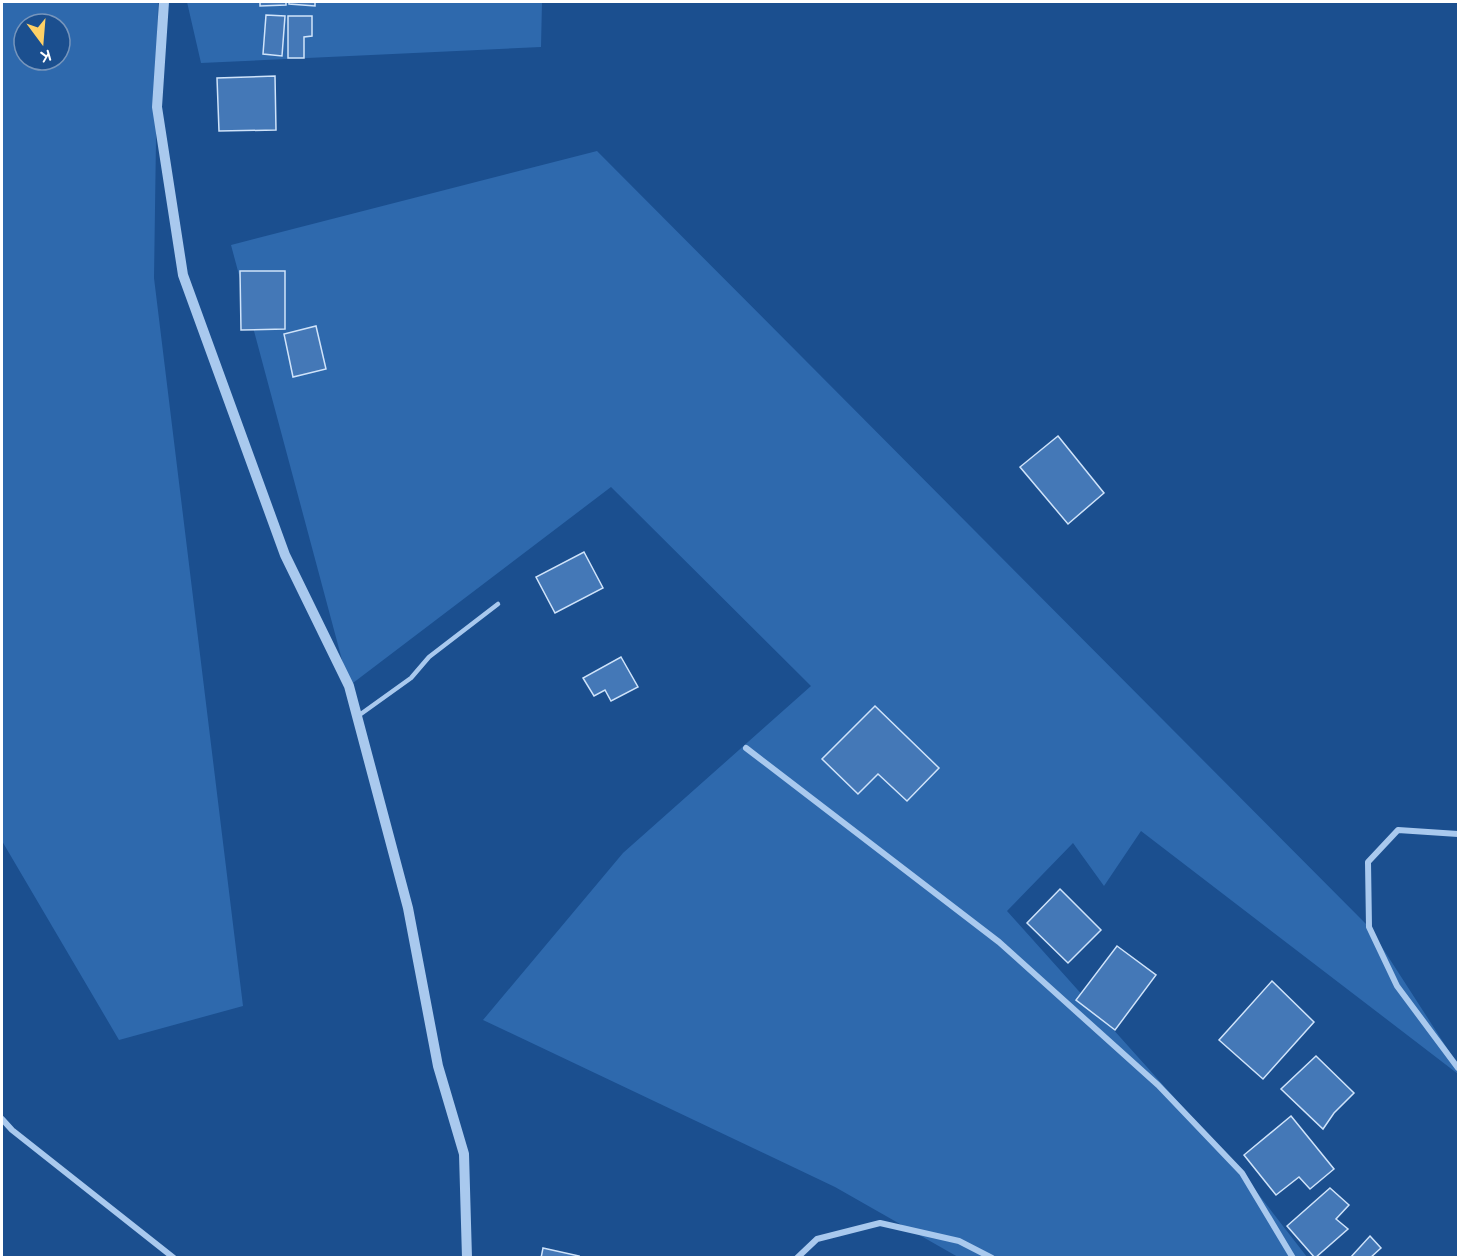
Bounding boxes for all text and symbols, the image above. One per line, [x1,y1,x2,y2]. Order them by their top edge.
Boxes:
north arrow [12,12,72,72]
text: K [38,45,54,67]

